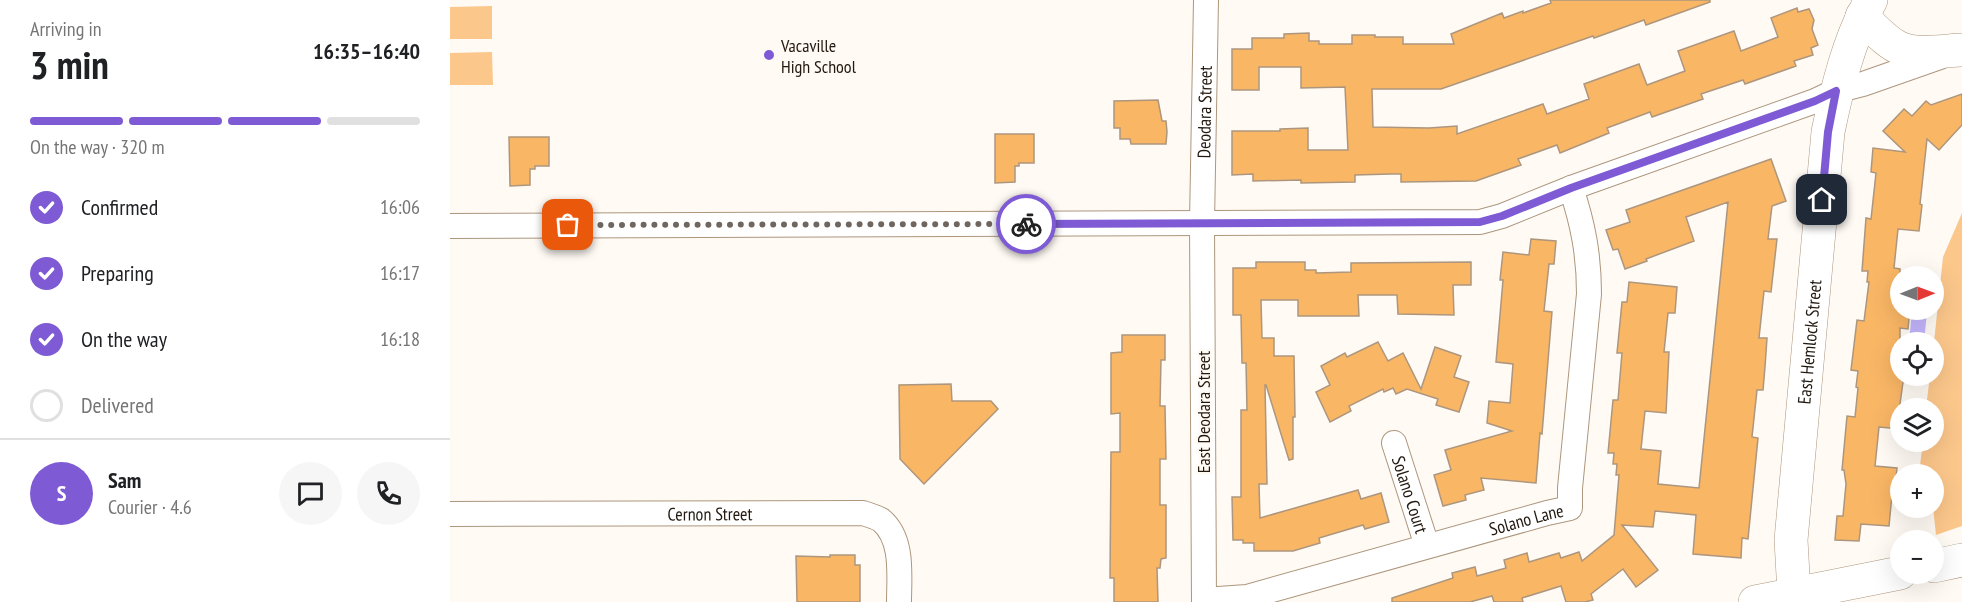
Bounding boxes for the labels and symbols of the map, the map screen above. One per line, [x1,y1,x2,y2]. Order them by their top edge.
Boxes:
place label: Vacaville High School [780,34,857,78]
marker: Vacaville High School [762,48,776,62]
street label: Deodara Street [1192,65,1216,159]
pin [1796,174,1847,225]
courier [996,194,1056,254]
pin [542,199,593,250]
north arrow [1890,266,1944,320]
street label: East Hemlock Street [1792,279,1826,405]
street label: East Deodara Street [1192,351,1215,473]
street label: Solano Court [1387,453,1434,536]
street label: Solano Lane [1486,498,1566,540]
street label: Cernon Street [668,502,752,525]

